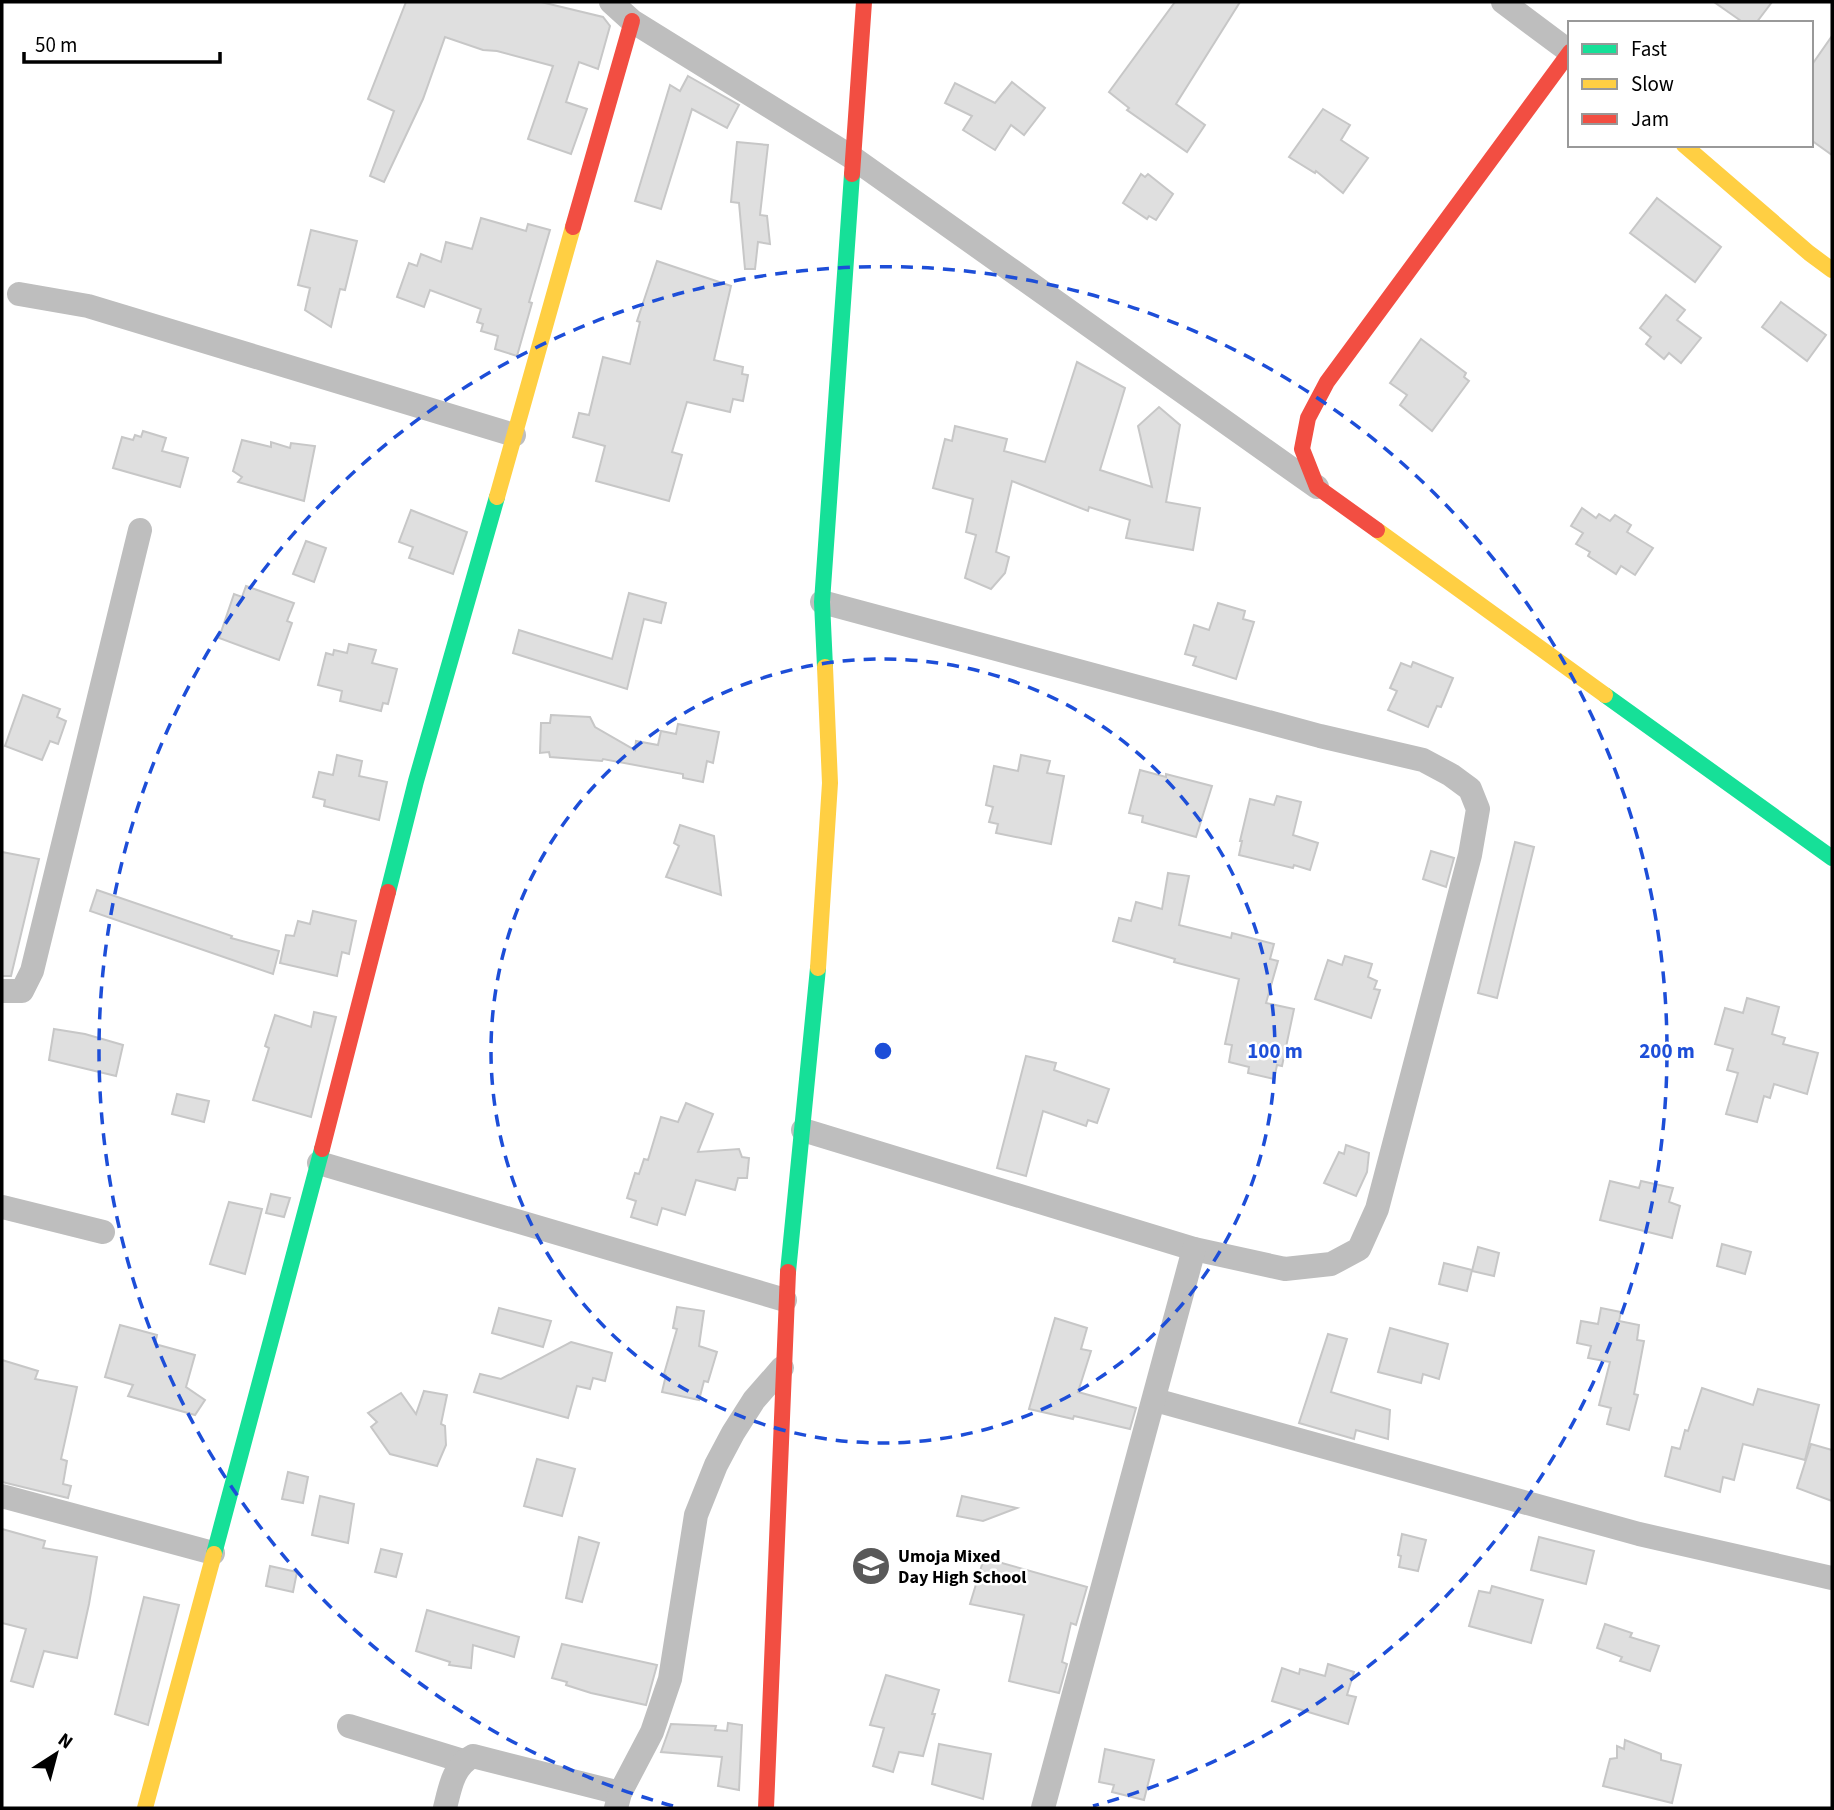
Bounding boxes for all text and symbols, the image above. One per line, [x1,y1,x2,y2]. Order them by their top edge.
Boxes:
scale bar [24,21,220,65]
legend [1568,21,1813,147]
text: 50 m [35,30,77,60]
text: Fast [1631,34,1667,64]
text: Slow [1631,69,1674,99]
text: Jam [1631,104,1669,134]
text: 100 m [1247,1036,1303,1066]
text: 200 m [1639,1036,1695,1066]
centre of rings [871,1039,895,1063]
place label: Umoja Mixed Day High School [898,1544,1026,1590]
school or university icon: Umoja Mixed Day High School [850,1545,892,1587]
north arrow [21,1719,91,1789]
text: N [52,1727,78,1756]

